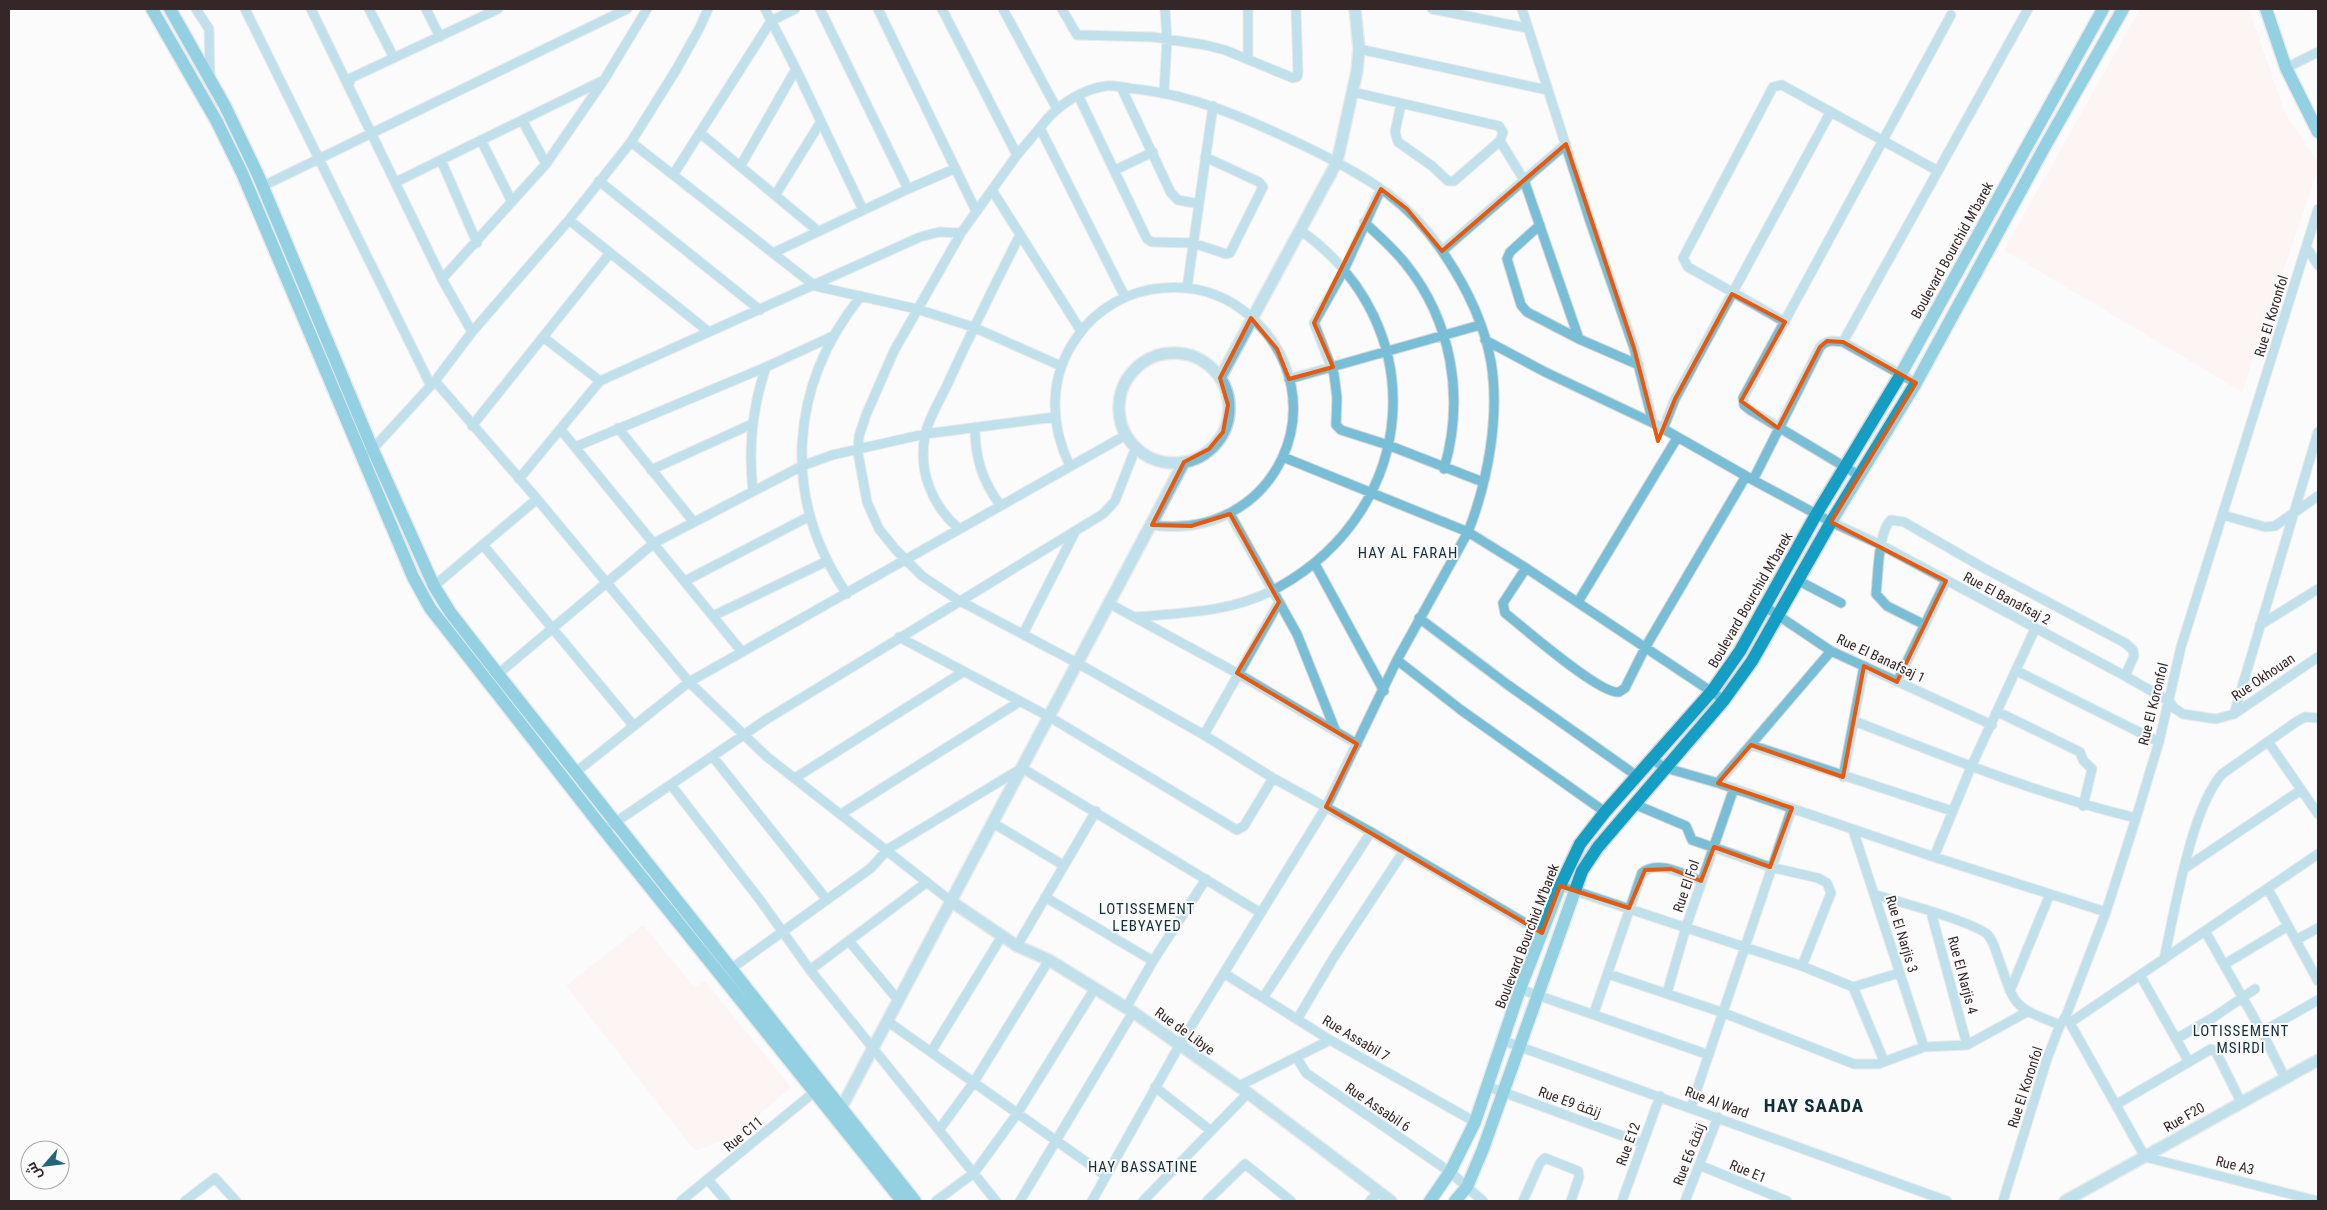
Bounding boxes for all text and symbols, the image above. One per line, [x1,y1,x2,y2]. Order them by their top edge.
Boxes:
street label: Boulevard Bourchid M'barek [1908,178,1997,321]
street label: Rue El Koronfol [2251,273,2291,359]
street label: Boulevard Bourchid M'barek [1705,529,1796,671]
district label: HAY AL FARAH [1358,544,1458,562]
street label: Rue El Banafsaj 2 [1961,568,2053,628]
street label: Rue El Banafsaj 1 [1834,630,1928,686]
street label: Rue Okhouan [2228,650,2298,704]
street label: Rue El Koronfol [2135,661,2171,747]
street label: Rue El Fol [1670,858,1702,914]
street label: Boulevard Bourchid M'barek [1492,861,1562,1011]
street label: Rue El Narjis 3 [1883,893,1921,975]
district label: LOTISSEMENT LEBYAYED [1099,900,1195,935]
street label: Rue El Narjis 4 [1945,934,1981,1016]
street label: Rue de Libye [1152,1004,1218,1058]
street label: Rue Assabil 7 [1320,1012,1392,1064]
district label: LOTISSEMENT MSIRDI [2193,1022,2289,1057]
street label: Rue El Koronfol [2004,1044,2046,1130]
street label: Rue Assabil 6 [1342,1079,1414,1135]
street label: Rue E9 زنقة [1536,1083,1604,1121]
street label: Rue Al Ward [1683,1083,1751,1121]
district label: HAY SAADA [1764,1094,1864,1117]
street label: Rue F20 [2161,1099,2207,1135]
street label: Rue C11 [720,1113,766,1155]
street label: Rue E12 [1613,1120,1643,1168]
street label: Rue E6 زنقة [1670,1121,1708,1187]
north arrow [20,1140,70,1190]
street label: Rue A3 [2214,1153,2256,1177]
street label: Rue E1 [1727,1156,1769,1186]
district label: HAY BASSATINE [1088,1158,1198,1176]
text: ش [22,1159,46,1183]

